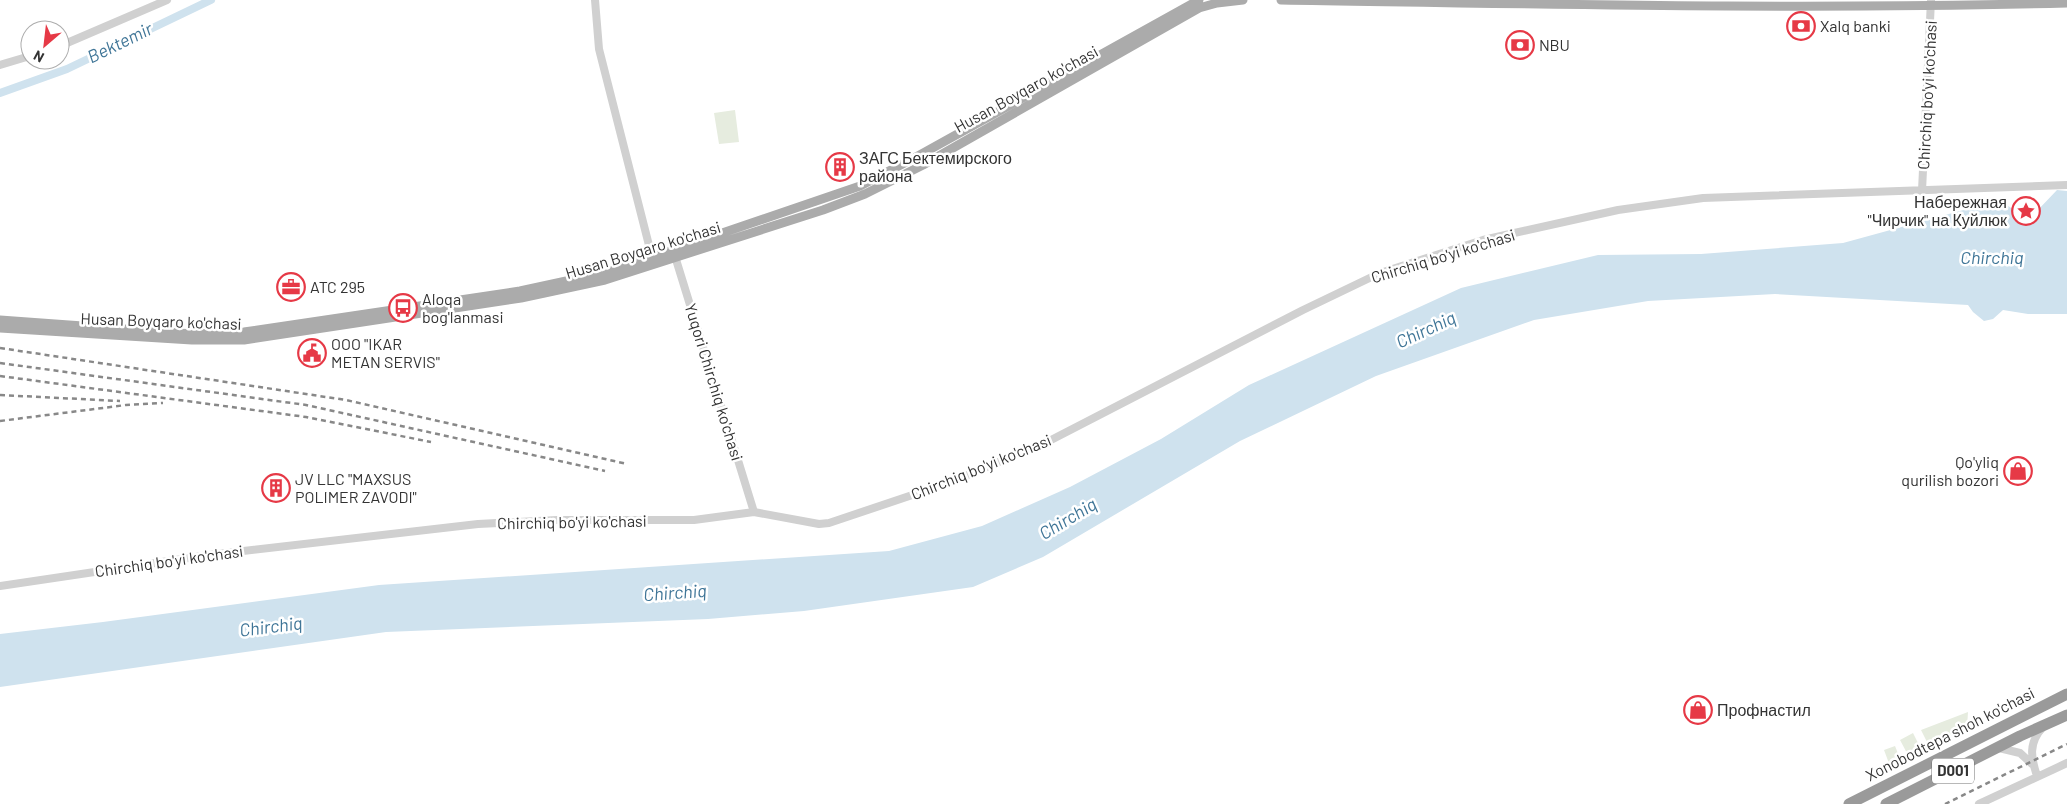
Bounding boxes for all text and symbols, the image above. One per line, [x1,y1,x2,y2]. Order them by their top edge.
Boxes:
bank icon: Xalq banki [1786,11,1816,41]
place label: Xalq banki [1820,16,1891,35]
water label: Bektemir [83,17,156,67]
north arrow [20,20,70,70]
street label: Chirchiq bo'yi ko'chasi [1913,20,1940,170]
bank icon: NBU [1505,30,1535,60]
place label: NBU [1539,35,1570,54]
street label: Husan Boyqaro ko'chasi [951,41,1101,136]
text: N [31,47,47,67]
place label: ЗАГС Бектемирского района [859,148,1012,185]
building icon: ЗАГС Бектемирского района [825,152,855,182]
place label: Набережная "Чирчик" на Куйлюк [1867,192,2008,229]
place icon: Набережная "Чирчик" на Куйлюк [2011,196,2041,226]
street label: Husan Boyqaro ko'chasi [563,217,723,282]
street label: Chirchiq bo'yi ko'chasi [1369,225,1517,286]
water label: Chirchiq [1960,246,2024,268]
office icon: ATC 295 [276,272,306,302]
place label: ATC 295 [310,277,365,296]
place label: Aloqa bog'lanmasi [422,289,503,326]
bus stop icon: Aloqa bog'lanmasi [388,293,418,323]
street label: Yuqori Chirchiq ko'chasi [681,301,747,463]
water label: Chirchiq [1392,306,1459,352]
street label: Husan Boyqaro ko'chasi [80,308,242,333]
place label: OOO "IKAR METAN SERVIS" [331,334,440,371]
public building icon: OOO "IKAR METAN SERVIS" [297,338,327,368]
street label: Chirchiq bo'yi ko'chasi [908,430,1054,503]
place label: Qo'yliq qurilish bozori [1901,452,1999,489]
shop icon: Qo'yliq qurilish bozori [2003,456,2033,486]
place label: JV LLC "MAXSUS POLIMER ZAVODI" [295,469,417,506]
building icon: JV LLC "MAXSUS POLIMER ZAVODI" [261,473,291,503]
water label: Chirchiq [1035,492,1100,544]
street label: Chirchiq bo'yi ko'chasi [497,511,647,532]
street label: Chirchiq bo'yi ko'chasi [94,541,244,580]
water label: Chirchiq [643,579,707,605]
water label: Chirchiq [238,611,304,641]
street label: Xonobodtepa shoh ko'chasi [1862,683,2037,784]
shop icon: Профнастил [1683,695,1713,725]
place label: Профнастил [1717,700,1811,719]
road number: D001 [1932,758,1974,784]

